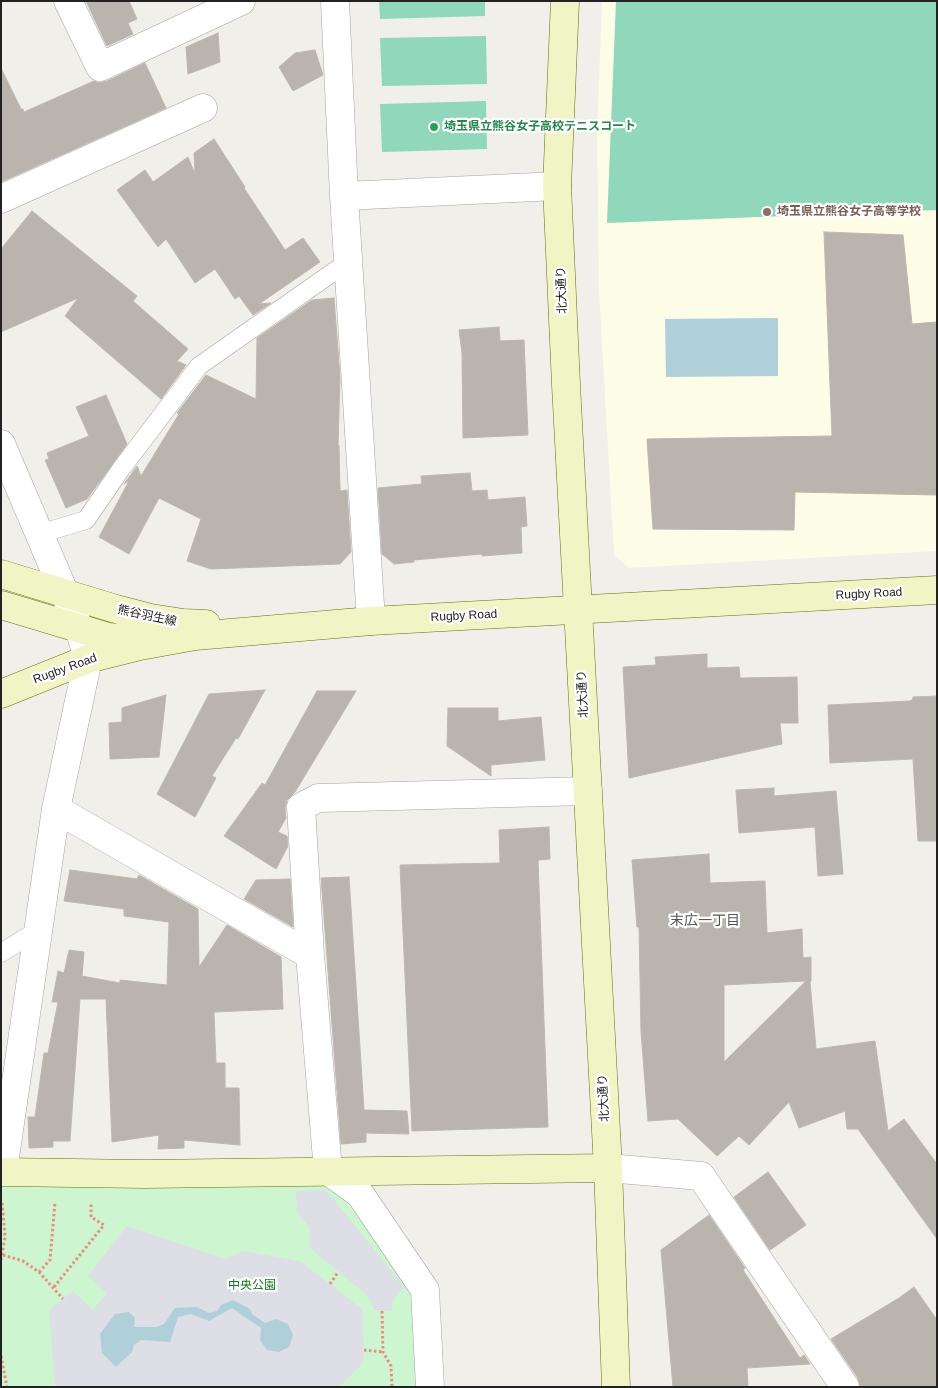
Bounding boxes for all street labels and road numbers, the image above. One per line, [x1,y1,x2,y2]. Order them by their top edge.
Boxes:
street label: 北大通り [554,266,570,314]
street label: Rugby Road [835,585,903,603]
street label: 熊谷羽生線 [116,603,178,629]
street label: Rugby Road [430,607,498,625]
street label: Rugby Road [31,651,99,687]
street label: 北大通り [575,670,591,718]
street label: 北大通り [596,1074,612,1122]

